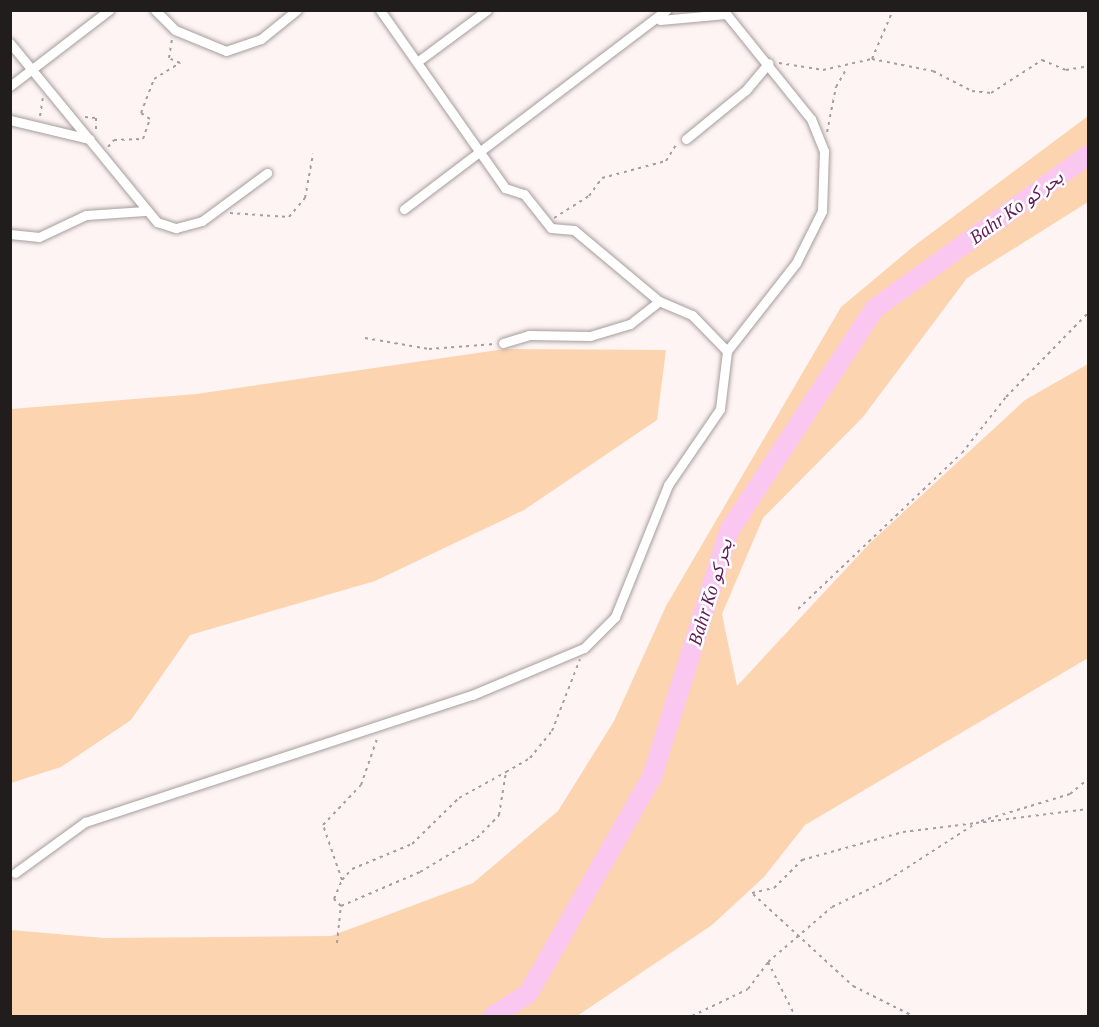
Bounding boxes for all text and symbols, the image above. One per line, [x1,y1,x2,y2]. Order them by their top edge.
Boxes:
water label: Bahr Ko بحر كو [965,166,1067,248]
water label: Bahr Ko بحر كو [684,536,736,648]

